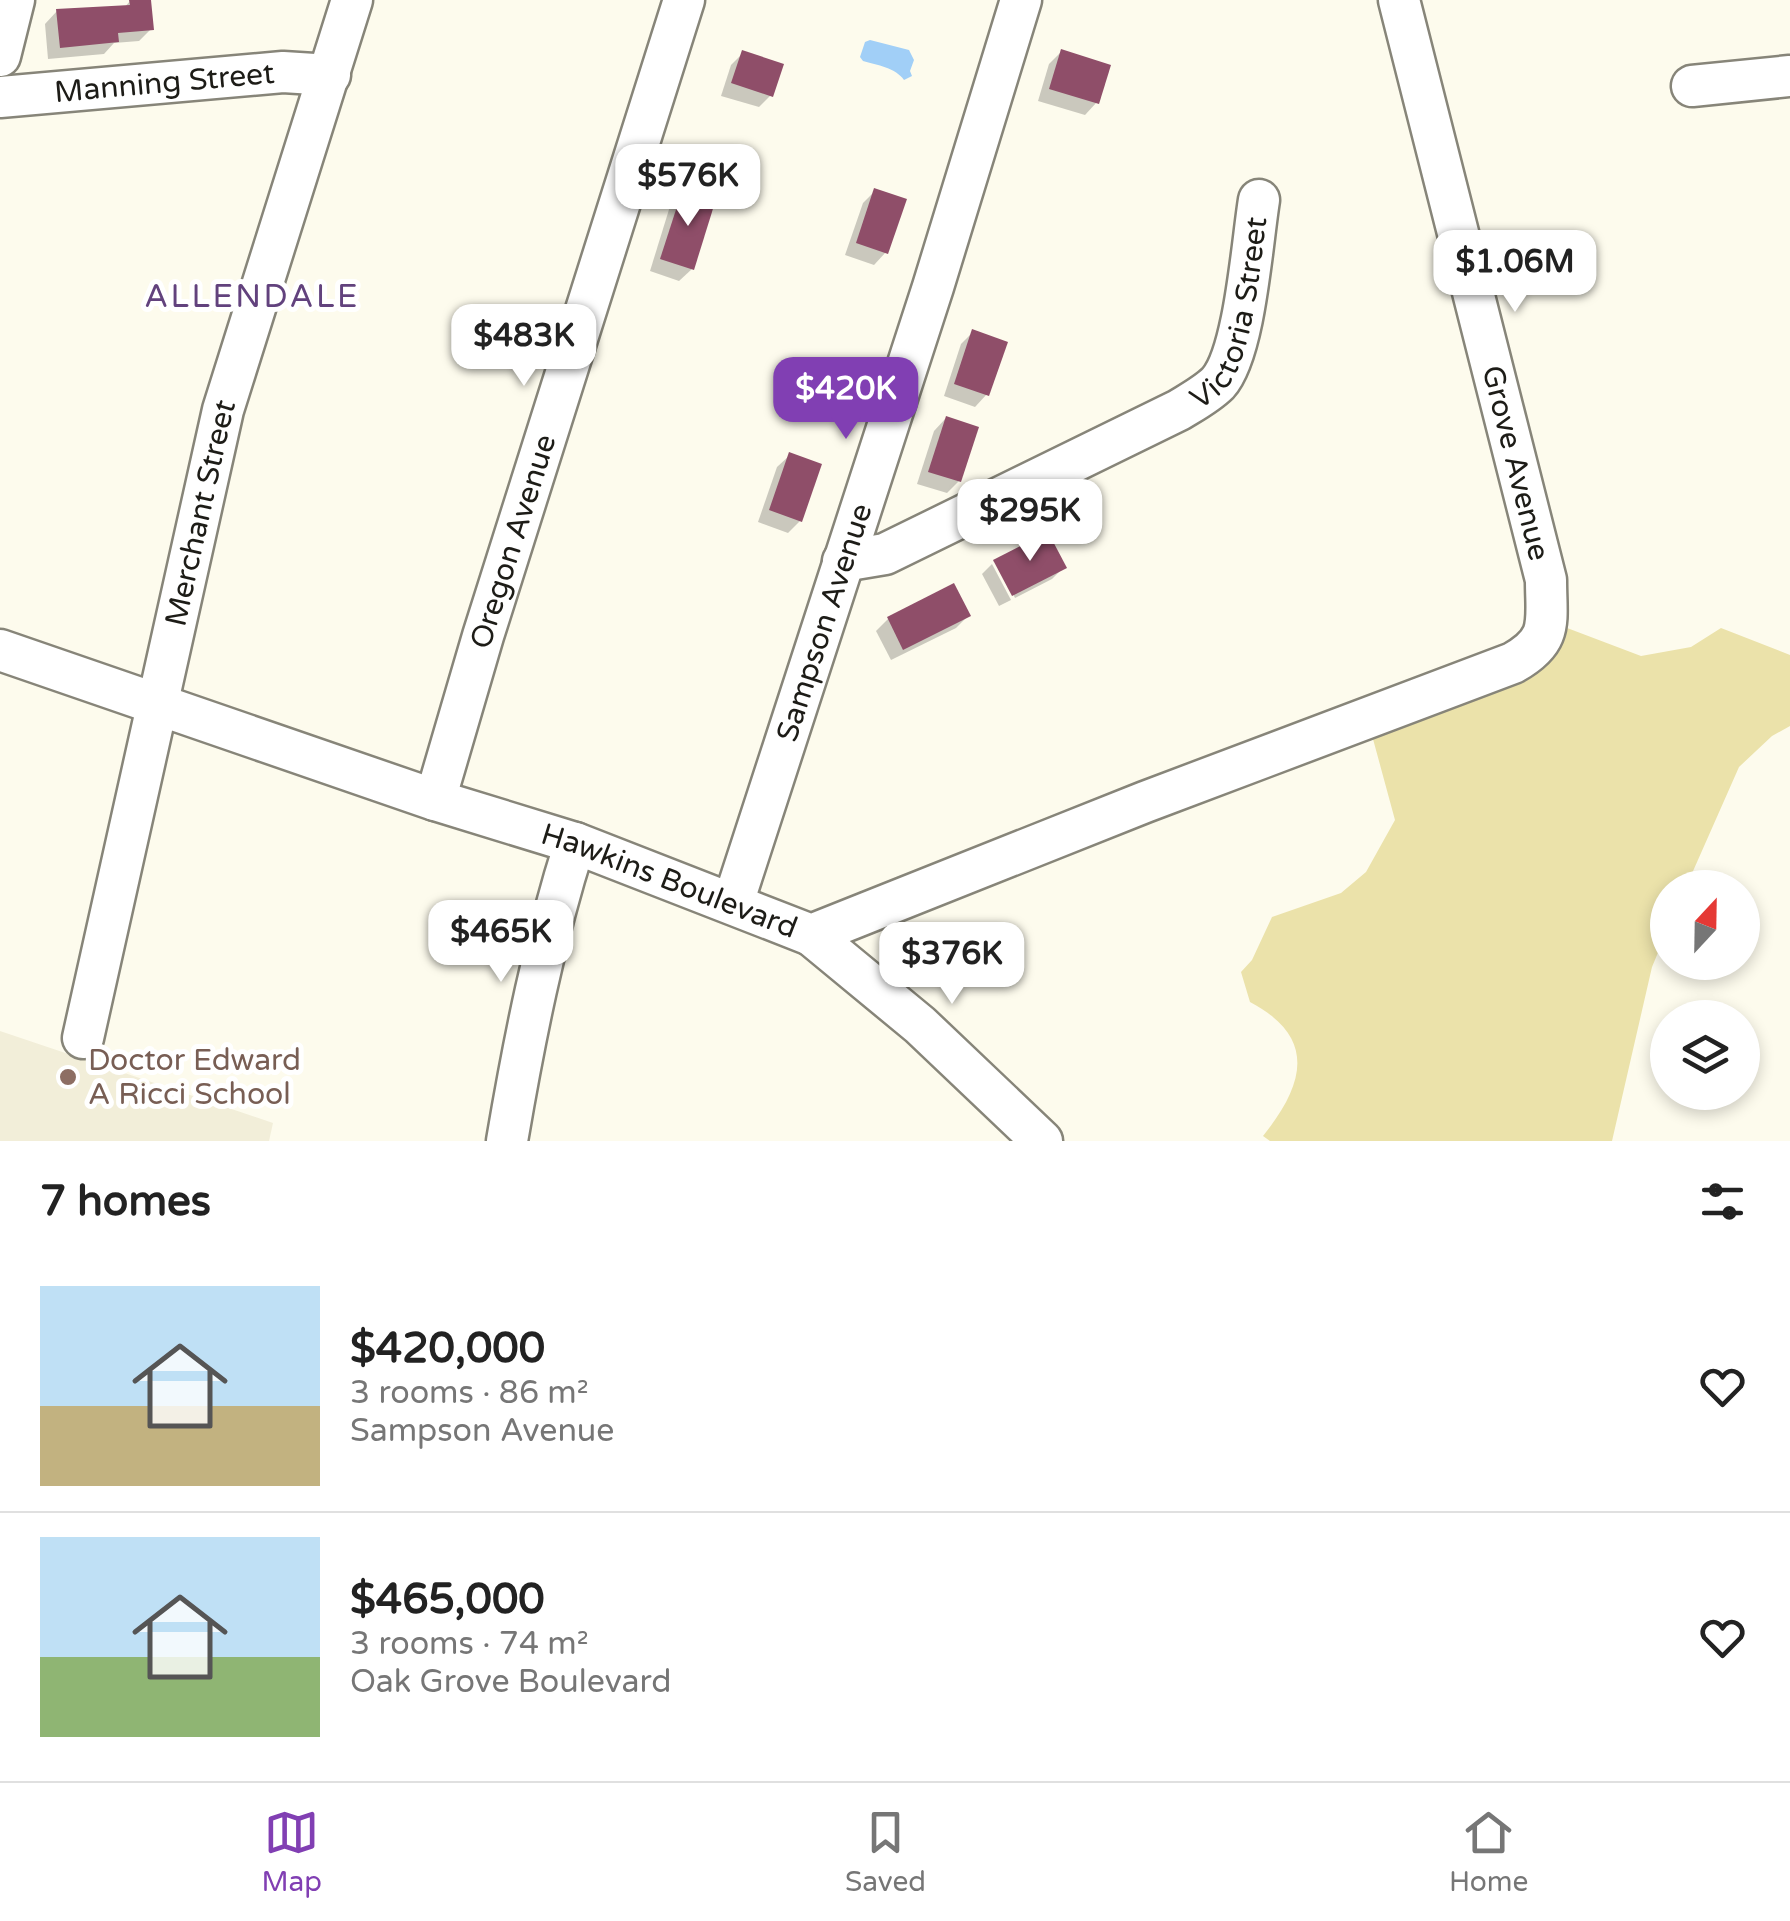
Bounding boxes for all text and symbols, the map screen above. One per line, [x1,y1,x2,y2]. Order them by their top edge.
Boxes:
street label: Manning Street [53,55,276,111]
pin: $576K [618,144,758,229]
text: $576K [637,157,739,195]
street label: Victoria Street [1183,215,1275,417]
pin: $1.06M [1434,230,1596,315]
text: $1.06M [1455,243,1575,281]
district label: ALLENDALE [144,278,360,316]
pin: $483K [454,304,594,389]
text: $483K [473,317,575,355]
pin: $420K [776,357,916,442]
street label: Grove Avenue [1473,362,1558,564]
text: $420K [795,370,897,408]
street label: Merchant Street [157,395,244,630]
street label: Oregon Avenue [462,430,565,653]
pin: $295K [960,479,1100,564]
text: $295K [979,492,1081,530]
street label: Sampson Avenue [769,499,880,746]
street label: Hawkins Boulevard [537,816,802,947]
north arrow [1650,870,1760,980]
map controls [1650,870,1760,1110]
pin: $465K [431,900,571,985]
text: $465K [450,913,552,951]
pin: $376K [882,922,1022,1007]
text: $376K [901,935,1003,973]
button: layers [1650,1000,1760,1110]
place label: Doctor Edward A Ricci School [88,1042,301,1113]
marker: Doctor Edward A Ricci School [57,1066,79,1088]
icon: filters [1695,1174,1750,1229]
text: 7 homes [40,1176,211,1227]
text: $420,000 [350,1323,545,1374]
icon: home [120,1326,240,1446]
icon: heart [1695,1359,1750,1414]
text: 3 rooms · 86 m² [350,1374,589,1412]
text: Sampson Avenue [350,1412,614,1450]
text: $465,000 [350,1574,545,1625]
icon: home [120,1577,240,1697]
icon: heart [1695,1610,1750,1665]
text: 3 rooms · 74 m² [350,1625,589,1663]
text: Oak Grove Boulevard [350,1663,671,1701]
tab: Map [262,1805,322,1899]
tab: Saved [845,1805,926,1899]
tab: Home [1449,1805,1528,1899]

